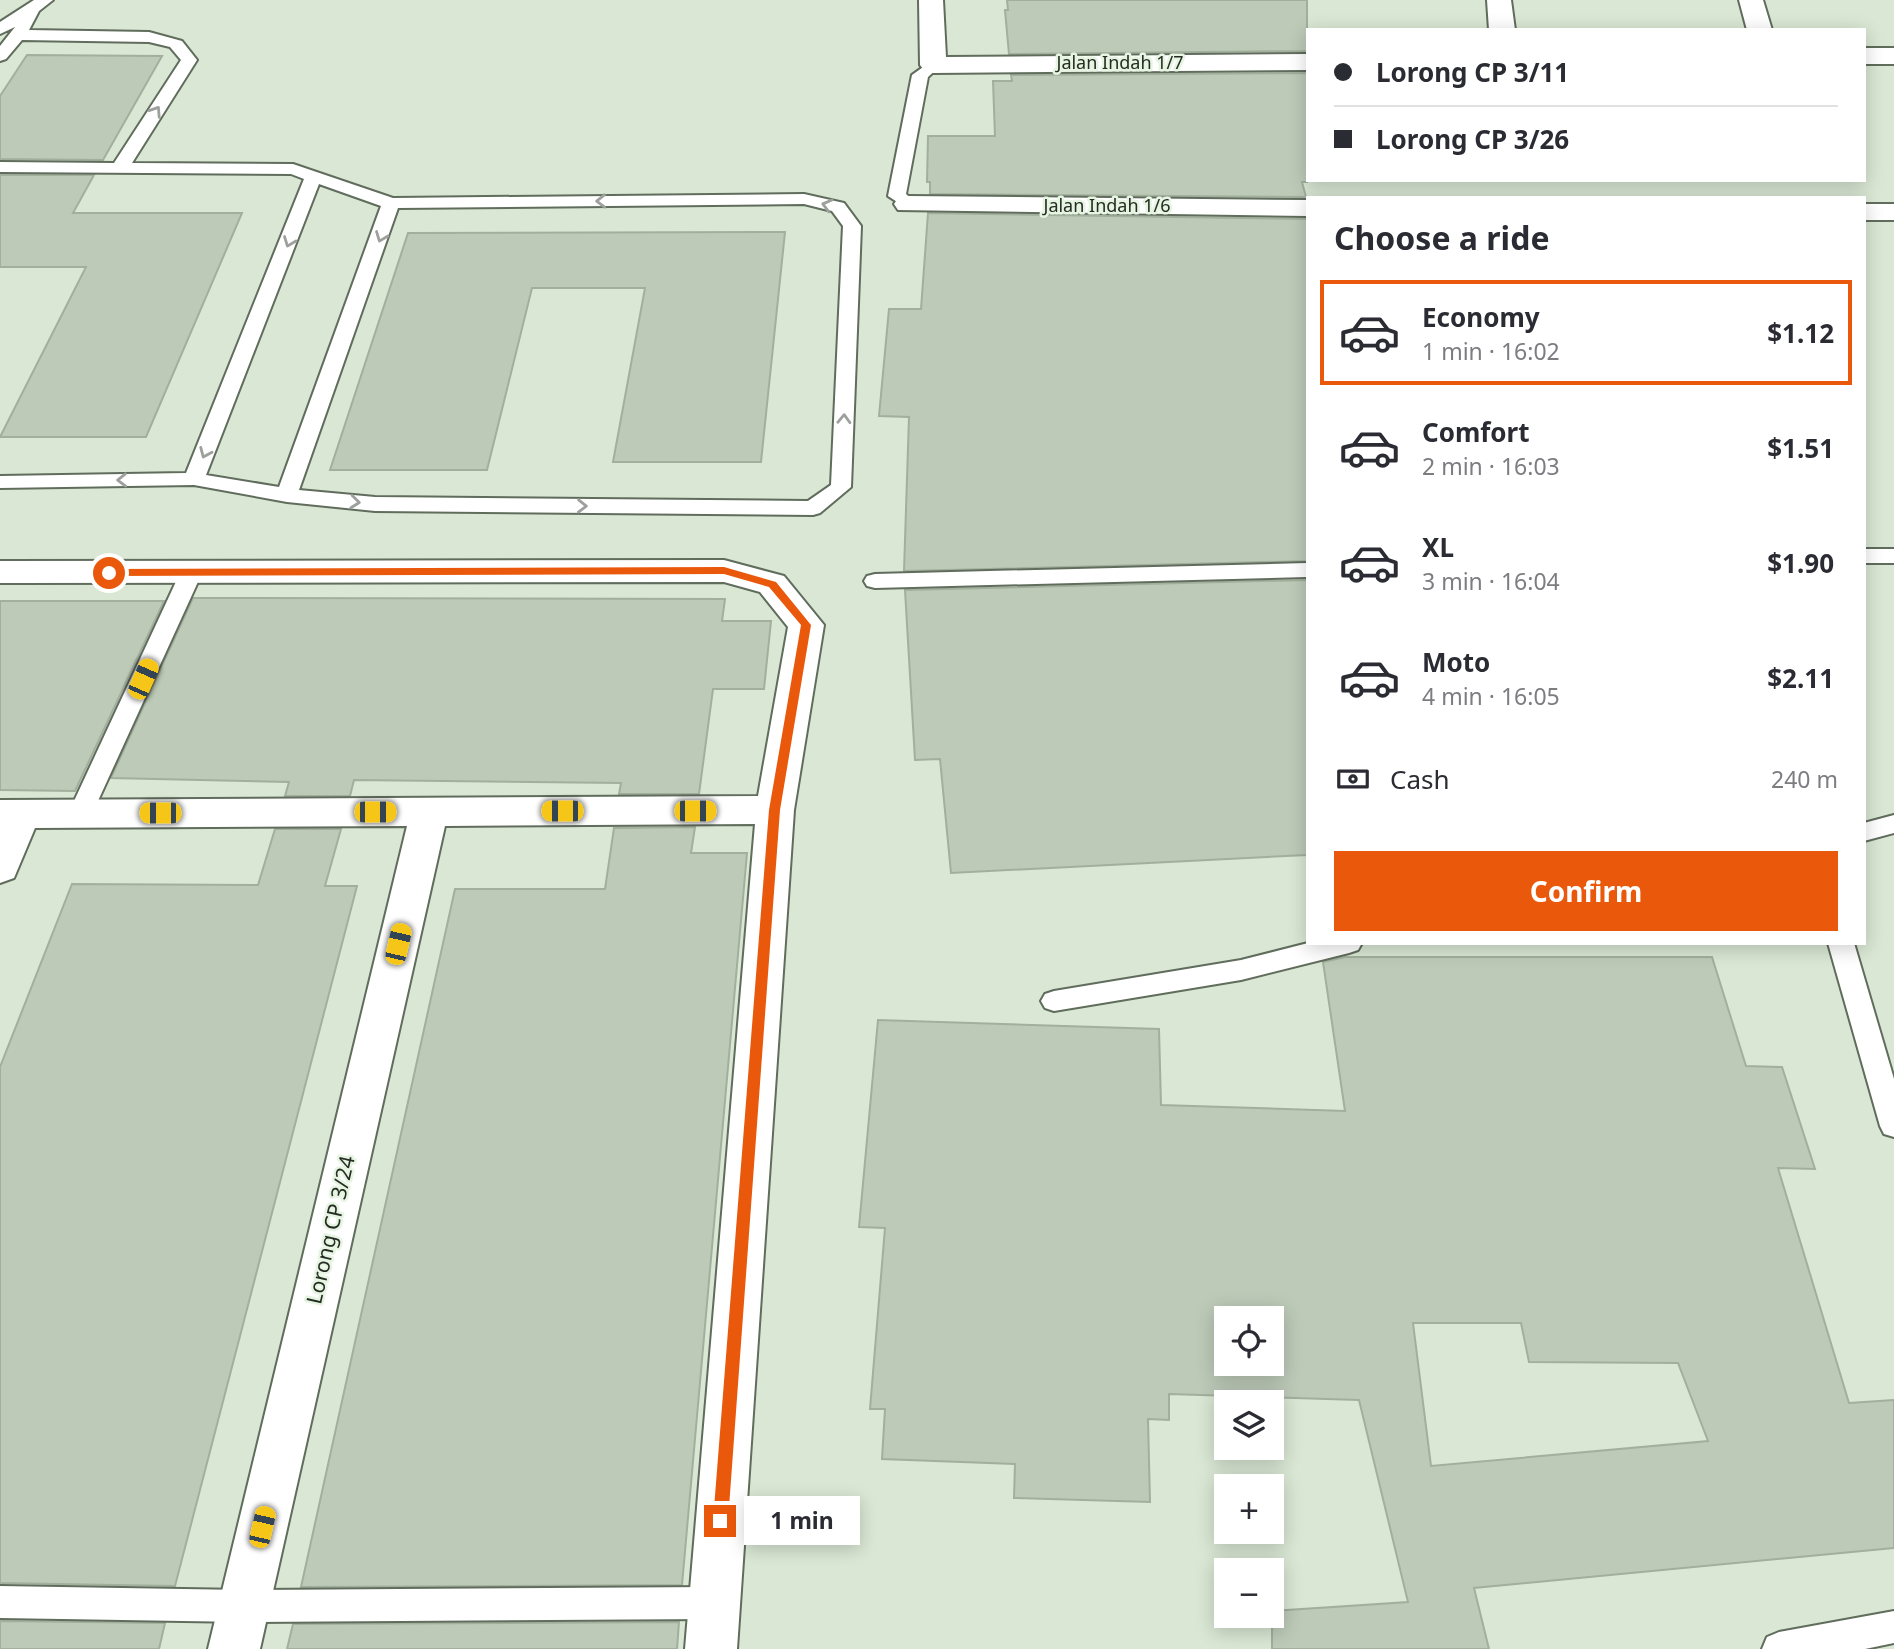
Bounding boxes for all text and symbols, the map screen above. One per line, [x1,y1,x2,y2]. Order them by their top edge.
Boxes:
street label: Jalan Indah 1/7 [1054,50,1184,74]
text: Lorong CP 3/11 [1376,54,1569,90]
one-way arrow [147,106,160,119]
text: Lorong CP 3/26 [1376,121,1569,157]
one-way arrow [595,193,606,209]
street label: Jalan Indah 1/6 [1041,193,1171,217]
one-way arrow [822,199,834,213]
text: Choose a ride [1334,216,1550,259]
one-way arrow [375,231,389,243]
one-way arrow [283,235,297,247]
text: Economy [1422,299,1540,335]
icon: car [1338,301,1401,364]
text: $1.12 [1767,315,1834,351]
text: 1 min · 16:02 [1422,335,1560,367]
one-way arrow [836,413,851,424]
text: Comfort [1422,414,1530,450]
icon: car [1338,416,1401,479]
text: $1.51 [1767,430,1834,466]
one-way arrow [199,446,213,458]
text: 2 min · 16:03 [1422,450,1560,482]
one-way arrow [116,472,126,488]
one-way arrow [349,494,360,509]
one-way arrow [577,498,588,514]
text: XL [1422,529,1454,565]
icon: car [1338,531,1401,594]
text: $1.90 [1767,545,1834,581]
route start [93,557,125,589]
text: 3 min · 16:04 [1422,565,1560,597]
text: Moto [1422,644,1490,680]
icon: car [1338,646,1401,709]
car [125,656,162,702]
text: $2.11 [1767,660,1834,696]
text: 4 min · 16:05 [1422,680,1560,712]
icon: cash [1334,760,1372,798]
text: Cash [1390,761,1450,797]
text: 240 m [1771,763,1838,795]
car [542,801,584,822]
car [675,801,717,822]
car [355,802,397,823]
car [140,803,182,824]
button: Confirm [1334,851,1838,931]
car [384,921,413,967]
street label: Lorong CP 3/24 [299,1153,361,1307]
map controls [1214,1306,1284,1628]
button: locate [1214,1306,1284,1376]
button: layers [1214,1390,1284,1460]
button: + [1214,1474,1284,1544]
callout: 1 min [744,1496,860,1546]
car [248,1504,277,1550]
text: 1 min [770,1504,834,1536]
route end [704,1505,736,1537]
button: − [1214,1558,1284,1628]

